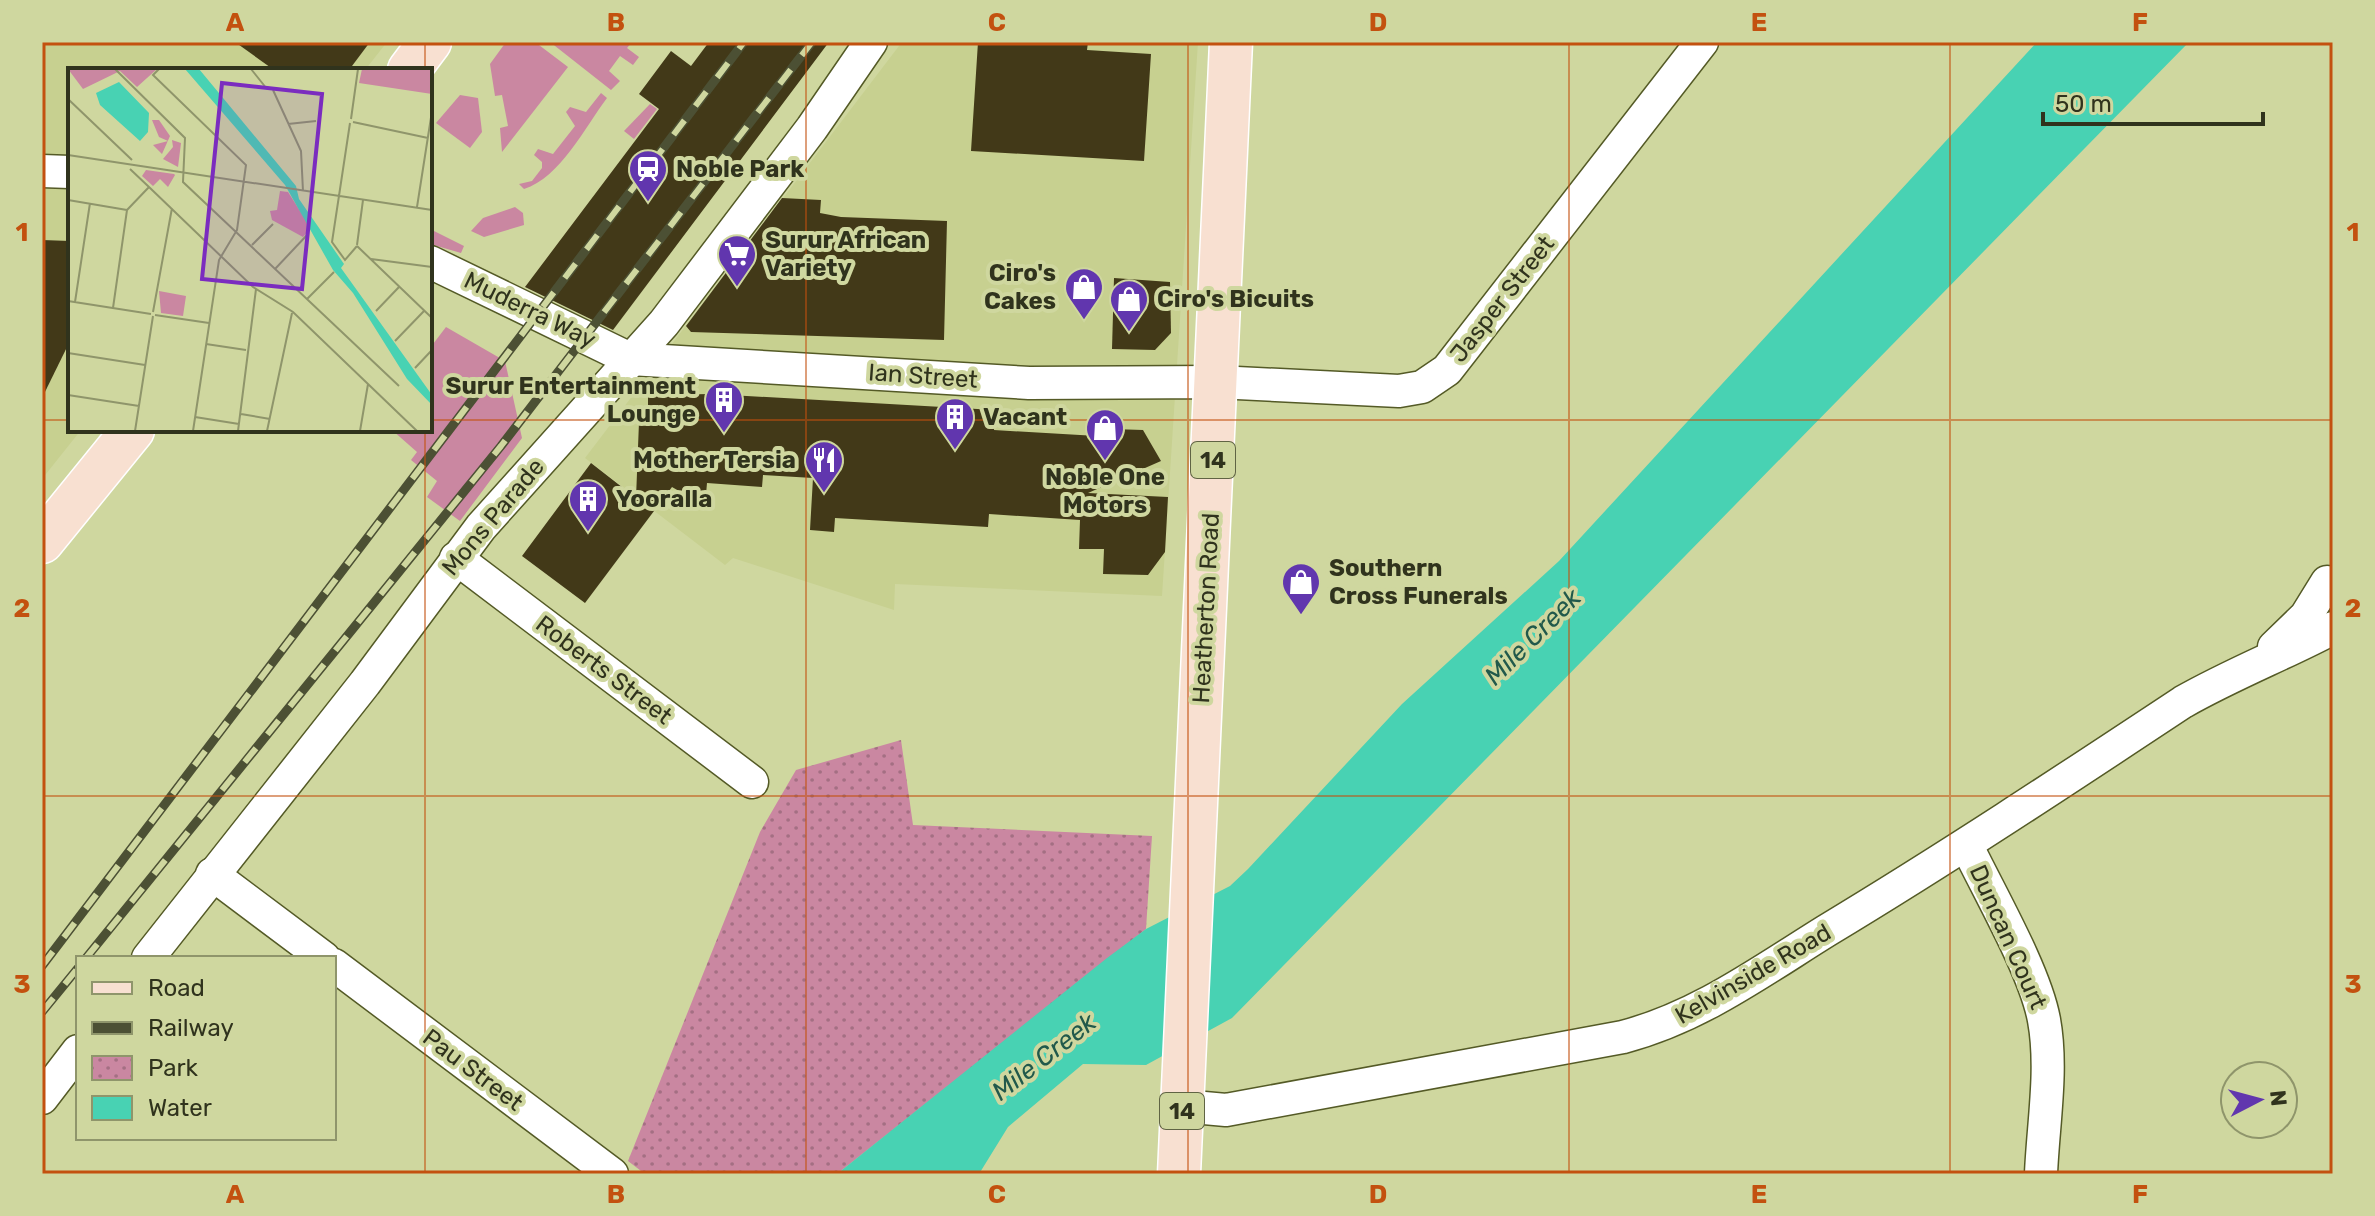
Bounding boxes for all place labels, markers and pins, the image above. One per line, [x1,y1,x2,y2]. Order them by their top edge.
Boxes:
station icon: Noble Park [627,148,669,203]
place label: Noble Park [676,155,804,183]
place label: Surur African Variety [765,226,926,282]
supermarket icon: Surur African Variety [716,233,758,288]
place label: Ciro's Cakes [984,259,1056,315]
shop icon: Ciro's Cakes [1063,266,1105,321]
shop icon: Ciro's Bicuits [1108,278,1150,333]
place label: Ciro's Bicuits [1157,285,1314,313]
place label: Surur Entertainment Lounge [445,372,696,428]
building icon: Surur Entertainment Lounge [703,379,745,434]
building icon: Vacant [934,396,976,451]
place label: Vacant [983,403,1067,431]
shop icon: Noble One Motors [1084,407,1126,462]
restaurant icon: Mother Tersia [803,439,845,494]
place label: Mother Tersia [633,446,796,474]
place label: Noble One Motors [1045,463,1165,519]
building icon: Yooralla [567,478,609,533]
place label: Yooralla [616,485,712,513]
place label: Southern Cross Funerals [1329,554,1508,610]
shop icon: Southern Cross Funerals [1280,561,1322,616]

